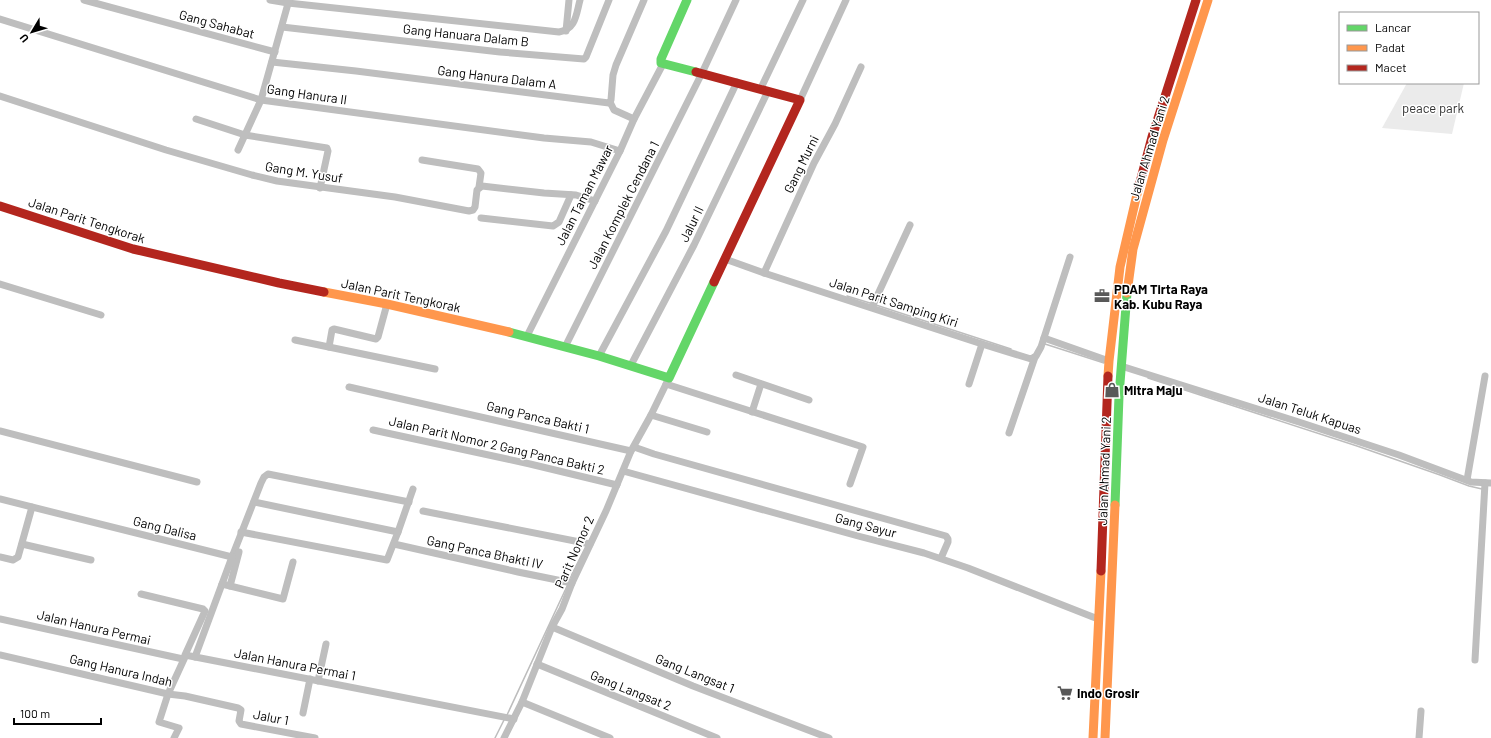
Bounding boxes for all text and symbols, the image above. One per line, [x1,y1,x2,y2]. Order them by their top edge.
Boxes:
street label: Gang Sahabat [178,6,256,42]
north arrow [12,12,52,52]
legend [1339,12,1479,84]
street label: Gang Hanuara Dalam B [402,20,530,50]
text: Lancar [1375,20,1412,34]
text: U [16,32,31,45]
text: Padat [1375,40,1405,54]
text: Macet [1375,60,1407,74]
street label: Gang Hanura Dalam A [437,62,557,92]
street label: Gang Hanura II [266,80,348,108]
street label: Jalan Ahmad Yani 2 [1125,94,1173,202]
park label: peace park [1402,100,1464,116]
street label: Gang Murni [780,132,822,196]
street label: Jalan Komplek Cendana 1 [584,138,662,272]
street label: Jalan Taman Mawar [552,142,616,248]
street label: Gang M. Yusuf [264,158,344,186]
street label: Jalan Parit Tengkorak [27,194,148,247]
street label: Jalur II [675,203,707,245]
street label: Jalan Parit Samping Kiri [828,274,960,330]
street label: Jalan Parit Tengkorak [340,275,463,316]
place label: PDAM Tirta Raya Kab. Kubu Raya [1114,281,1208,312]
office icon: PDAM Tirta Raya Kab. Kubu Raya [1093,287,1111,305]
shop icon: Mitra Maju [1103,381,1121,399]
place label: Mitra Maju [1124,382,1182,398]
street label: Jalan Teluk Kapuas [1256,389,1364,437]
street label: Gang Panca Bakti 1 [485,397,591,437]
street label: Jalan Parit Nomor 2 Gang Panca Bakti 2 [388,412,606,478]
street label: Jalan Ahmad Yani 2 [1094,416,1114,526]
street label: Gang Sayur [834,509,899,541]
street label: Gang Dalisa [132,512,198,544]
street label: Parit Nomor 2 [551,513,597,591]
street label: Gang Panca Bhakti IV [425,532,545,572]
street label: Jalan Hanura Permai [36,606,152,648]
street label: Jalan Hanura Permai 1 [233,644,357,684]
street label: Gang Hanura Indah [68,650,174,690]
street label: Gang Langsat 1 [653,650,737,696]
street label: Gang Langsat 2 [588,666,674,714]
supermarket icon: Indo Grosir [1056,684,1074,702]
place label: Indo Grosir [1077,685,1140,701]
scale bar [14,700,101,726]
text: 100 m [20,706,50,720]
street label: Jalur 1 [252,706,290,728]

